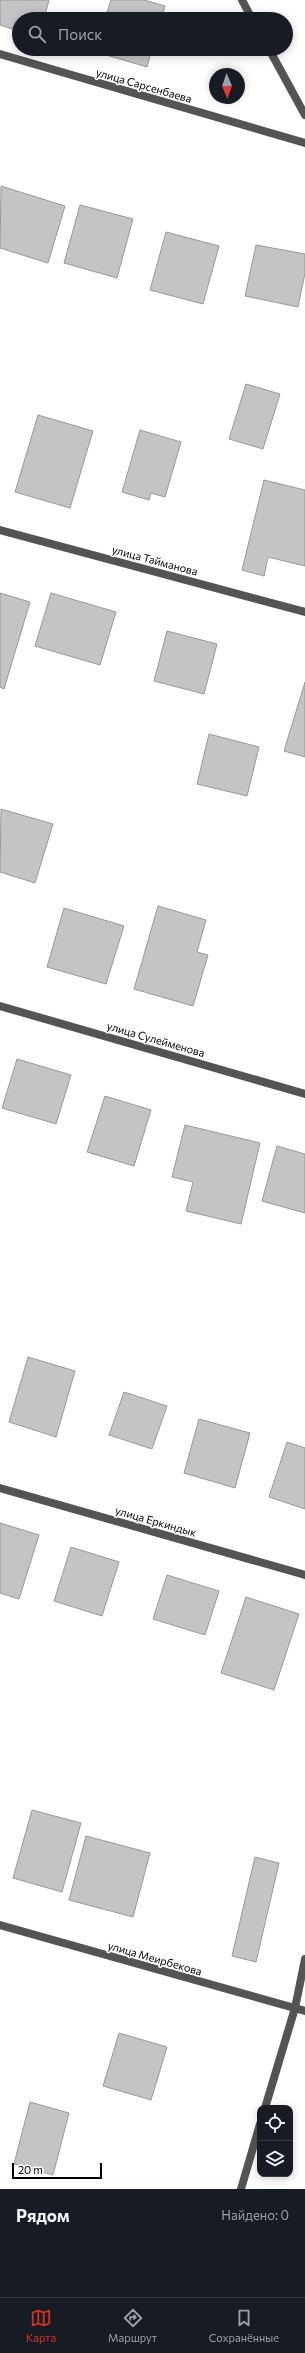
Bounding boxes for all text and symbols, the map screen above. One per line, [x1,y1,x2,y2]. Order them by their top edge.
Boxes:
search box [12,12,293,56]
icon: search [26,23,48,45]
text: Поиск [58,25,102,43]
street label: улица Сарсенбаева [95,65,193,105]
north arrow [209,68,245,104]
street label: улица Тайманова [111,542,199,578]
street label: улица Сулейменова [106,1019,206,1059]
street label: улица Еркиндык [114,1503,198,1539]
street label: улица Меирбекова [106,1938,204,1978]
map controls [257,2105,293,2177]
button: locate [257,2105,293,2141]
button: layers [257,2141,293,2177]
scale bar [12,2161,102,2180]
text: 20 m [18,2163,43,2176]
text: Рядом [16,2205,70,2226]
text: Найдено: 0 [221,2207,289,2223]
tab: Карта [26,2307,56,2344]
tab: Маршрут [108,2307,157,2344]
tab: Сохранённые [209,2307,279,2344]

